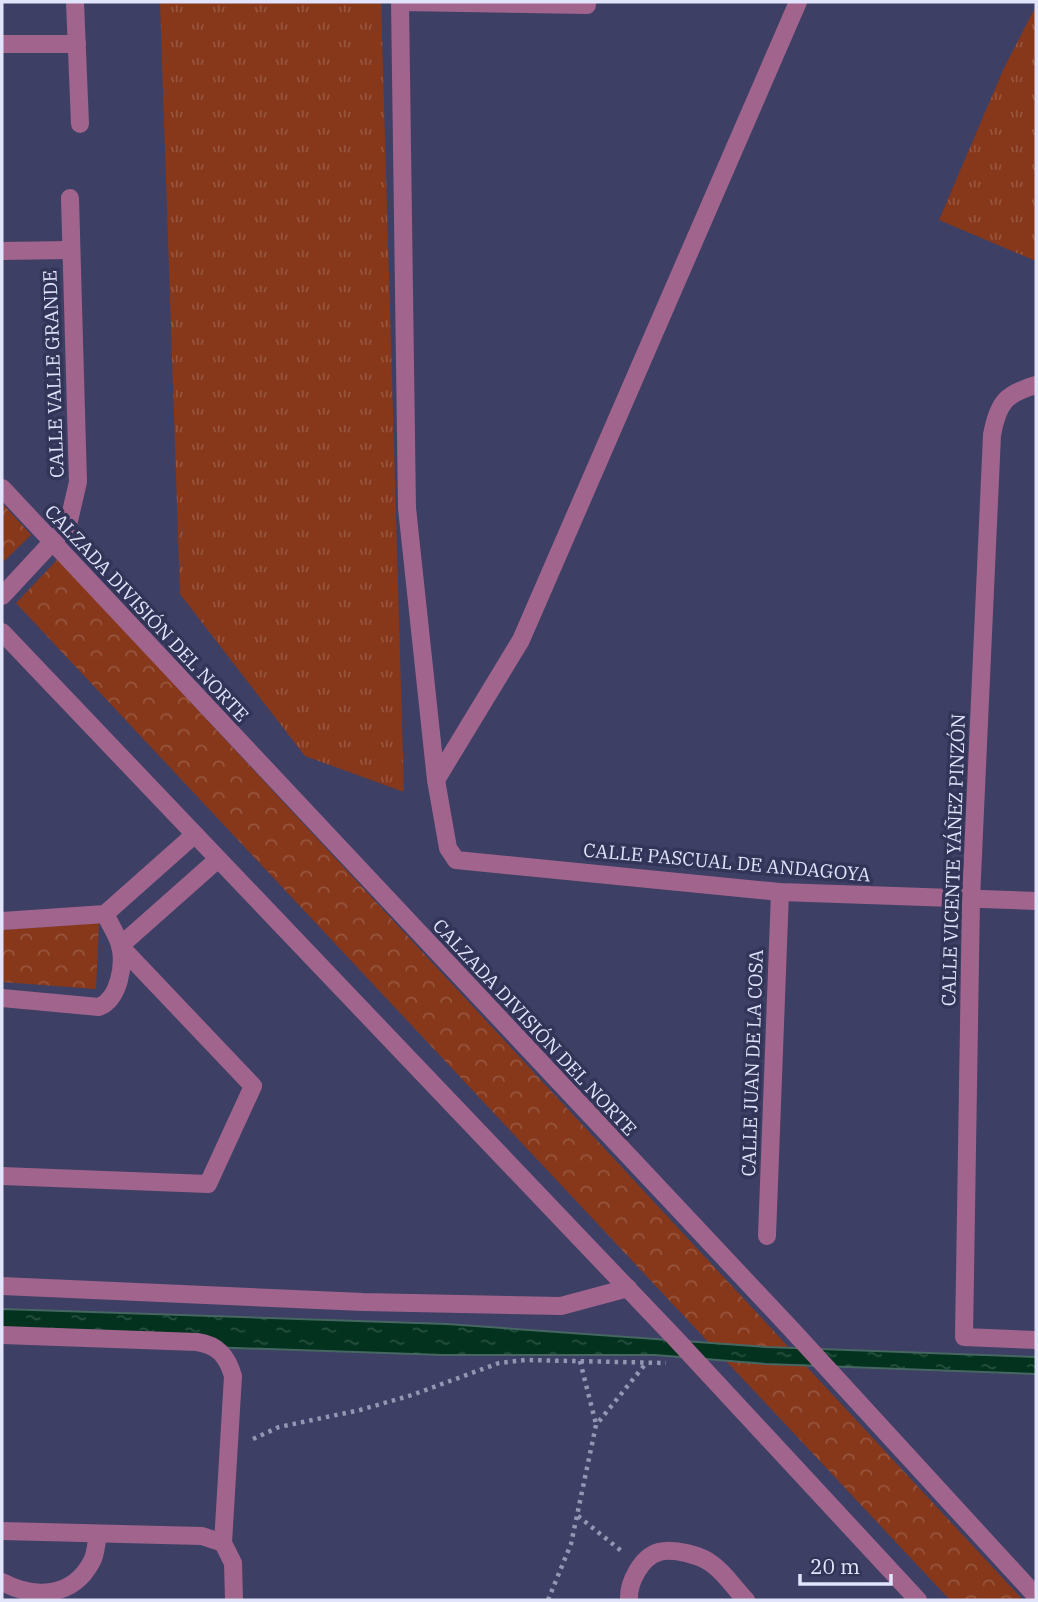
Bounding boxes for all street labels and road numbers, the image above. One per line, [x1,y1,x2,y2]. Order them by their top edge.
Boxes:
street label: CALLE VALLE GRANDE [37,270,69,478]
street label: CALZADA DIVISIÓN DEL NORTE [40,499,254,727]
street label: CALLE VICENTE YÁÑEZ PINZÓN [936,713,970,1007]
street label: CALLE PASCUAL DE ANDAGOYA [582,837,872,887]
street label: CALZADA DIVISIÓN DEL NORTE [428,913,642,1141]
street label: CALLE JUAN DE LA COSA [736,949,768,1177]

